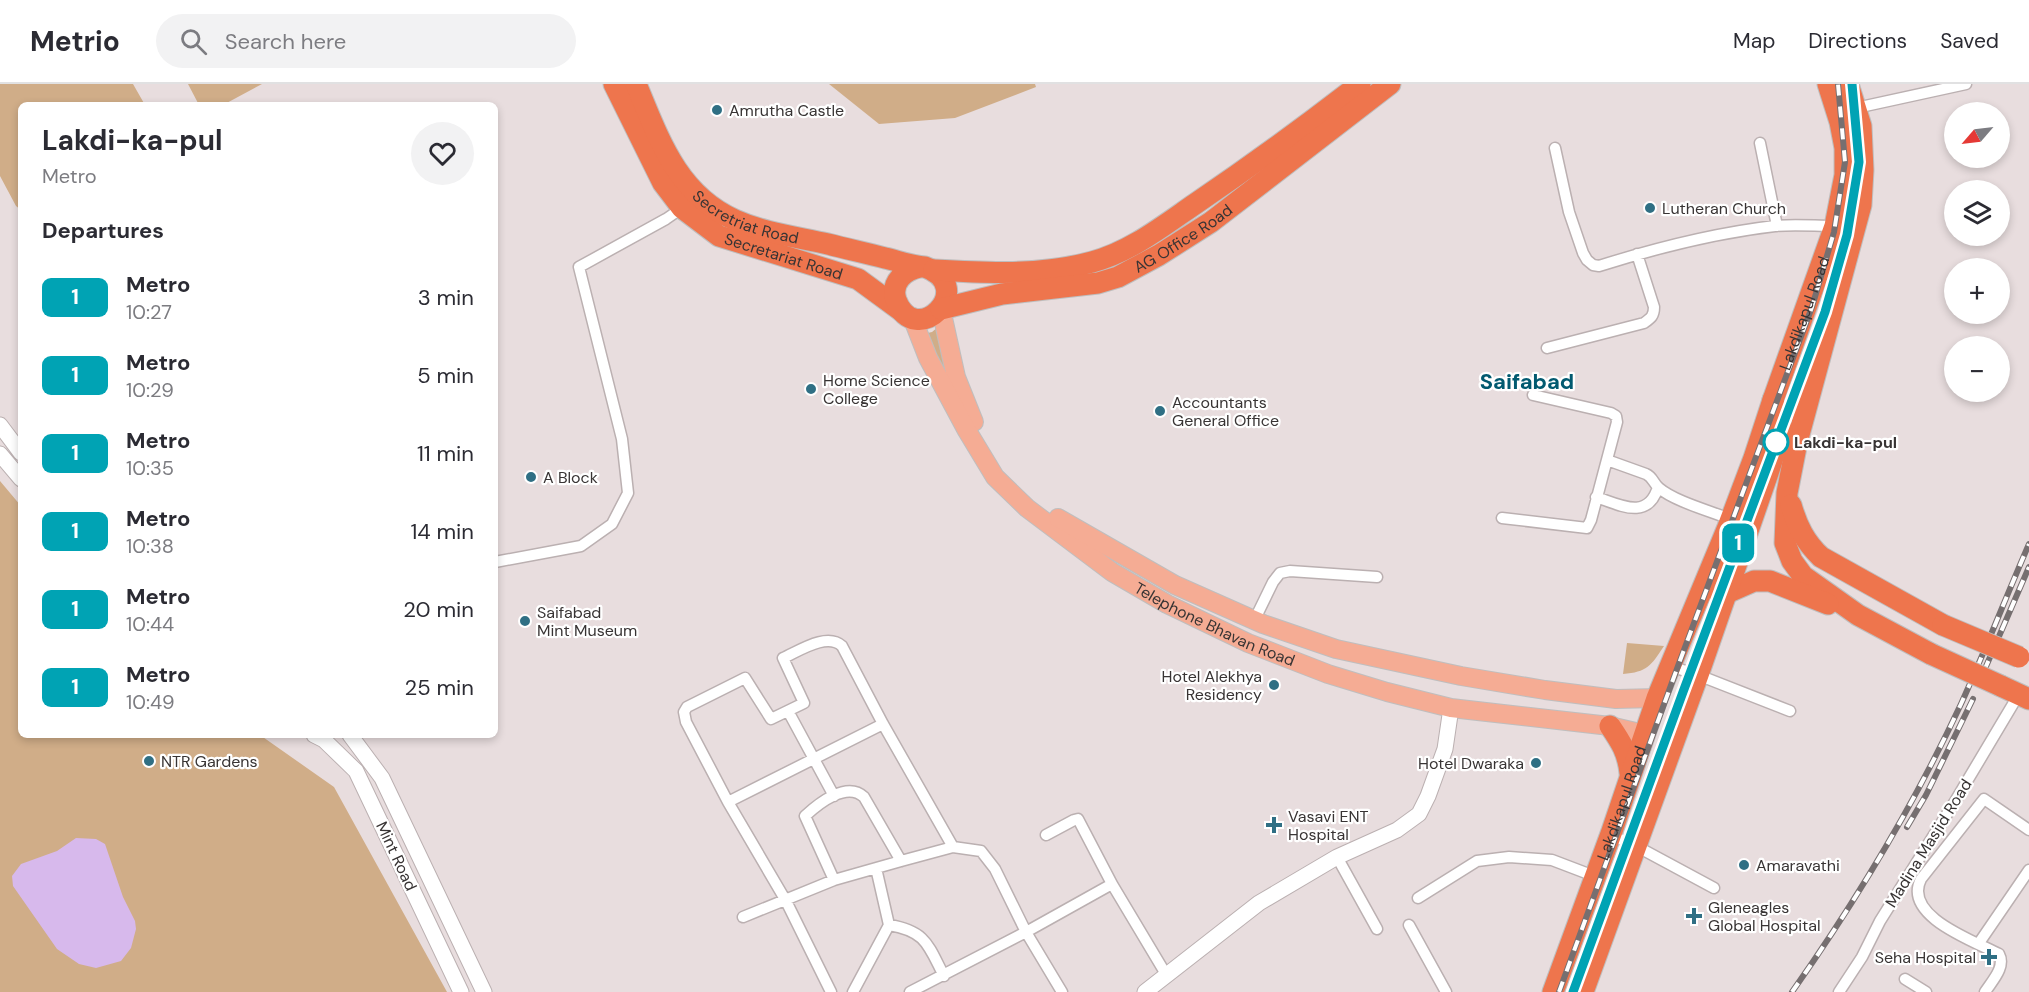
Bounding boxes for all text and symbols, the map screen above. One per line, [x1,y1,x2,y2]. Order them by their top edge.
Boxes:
search box [156,14,576,68]
text: Metrio [30,23,120,60]
icon: search [177,25,210,58]
text: Search here [225,27,346,56]
text: Map [1733,27,1775,55]
text: Directions [1808,27,1907,55]
text: Saved [1940,27,1999,55]
place label: Amrutha Castle [729,100,844,121]
north arrow [1944,102,2010,168]
map controls [1944,102,2010,402]
marker: Amrutha Castle [710,103,724,117]
text: Lakdi-ka-pul [42,122,222,159]
button: heart [411,122,474,185]
text: Metro [42,163,97,189]
button: layers [1944,180,2010,246]
street label: Secretriat Road [688,186,801,249]
place label: Lutheran Church [1662,198,1786,219]
street label: AG Office Road [1130,199,1237,278]
marker: Lutheran Church [1643,201,1657,215]
text: Departures [42,216,164,245]
street label: Secretariat Road [722,228,845,285]
street label: Lakdikapul Road [1774,253,1834,373]
button: + [1944,258,2010,324]
text: Metro [126,270,190,299]
text: 1 [71,283,79,311]
text: 3 min [418,283,474,312]
text: 10:27 [126,299,172,325]
button: − [1944,336,2010,402]
text: Metro [126,348,190,377]
text: 1 [71,361,79,389]
text: 5 min [417,361,474,390]
district label: Saifabad [1480,367,1574,396]
place label: Home Science College [823,370,930,409]
text: 10:29 [126,377,174,403]
marker: Home Science College [804,382,818,396]
place label: Accountants General Office [1172,392,1279,431]
marker: Accountants General Office [1153,404,1167,418]
text: Metro [126,426,190,455]
marker: Lakdi-ka-pul [1763,429,1789,455]
place label: Lakdi-ka-pul [1794,432,1897,453]
text: 1 [71,439,79,467]
text: 11 min [417,439,474,468]
text: 10:35 [126,455,174,481]
place label: A Block [543,467,598,488]
marker: A Block [524,470,538,484]
text: Metro [126,504,190,533]
text: 1 [71,517,79,545]
text: 14 min [410,517,474,546]
line badge: 1 [1718,524,1758,562]
text: 1 [1734,529,1742,557]
text: 10:38 [126,533,174,559]
street label: Telephone Bhavan Road [1130,577,1298,671]
text: Metro [126,582,190,611]
text: 1 [71,595,79,623]
text: 20 min [403,595,474,624]
place label: Saifabad Mint Museum [537,602,637,641]
text: 10:44 [126,611,174,637]
marker: Saifabad Mint Museum [518,614,532,628]
text: Metro [126,660,190,689]
place label: Hotel Alekhya Residency [1162,666,1262,705]
text: 1 [71,673,79,701]
text: 25 min [405,673,474,702]
marker: Hotel Alekhya Residency [1267,678,1281,692]
text: 10:49 [126,689,175,715]
street label: Lakdikapul Road [1592,743,1651,863]
place label: NTR Gardens [161,751,258,772]
place label: Hotel Dwaraka [1418,753,1524,774]
marker: NTR Gardens [142,754,156,768]
marker: Hotel Dwaraka [1529,756,1543,770]
street label: Madina Masjid Road [1880,775,1976,911]
place label: Vasavi ENT Hospital [1288,806,1369,845]
marker: Vasavi ENT Hospital [1265,816,1283,834]
street label: Mint Road [371,818,422,894]
place label: Amaravathi [1756,855,1840,876]
marker: Amaravathi [1737,858,1751,872]
place label: Gleneagles Global Hospital [1708,897,1821,936]
marker: Gleneagles Global Hospital [1685,907,1703,925]
place label: Seha Hospital [1875,947,1976,968]
marker: Seha Hospital [1980,948,1998,966]

